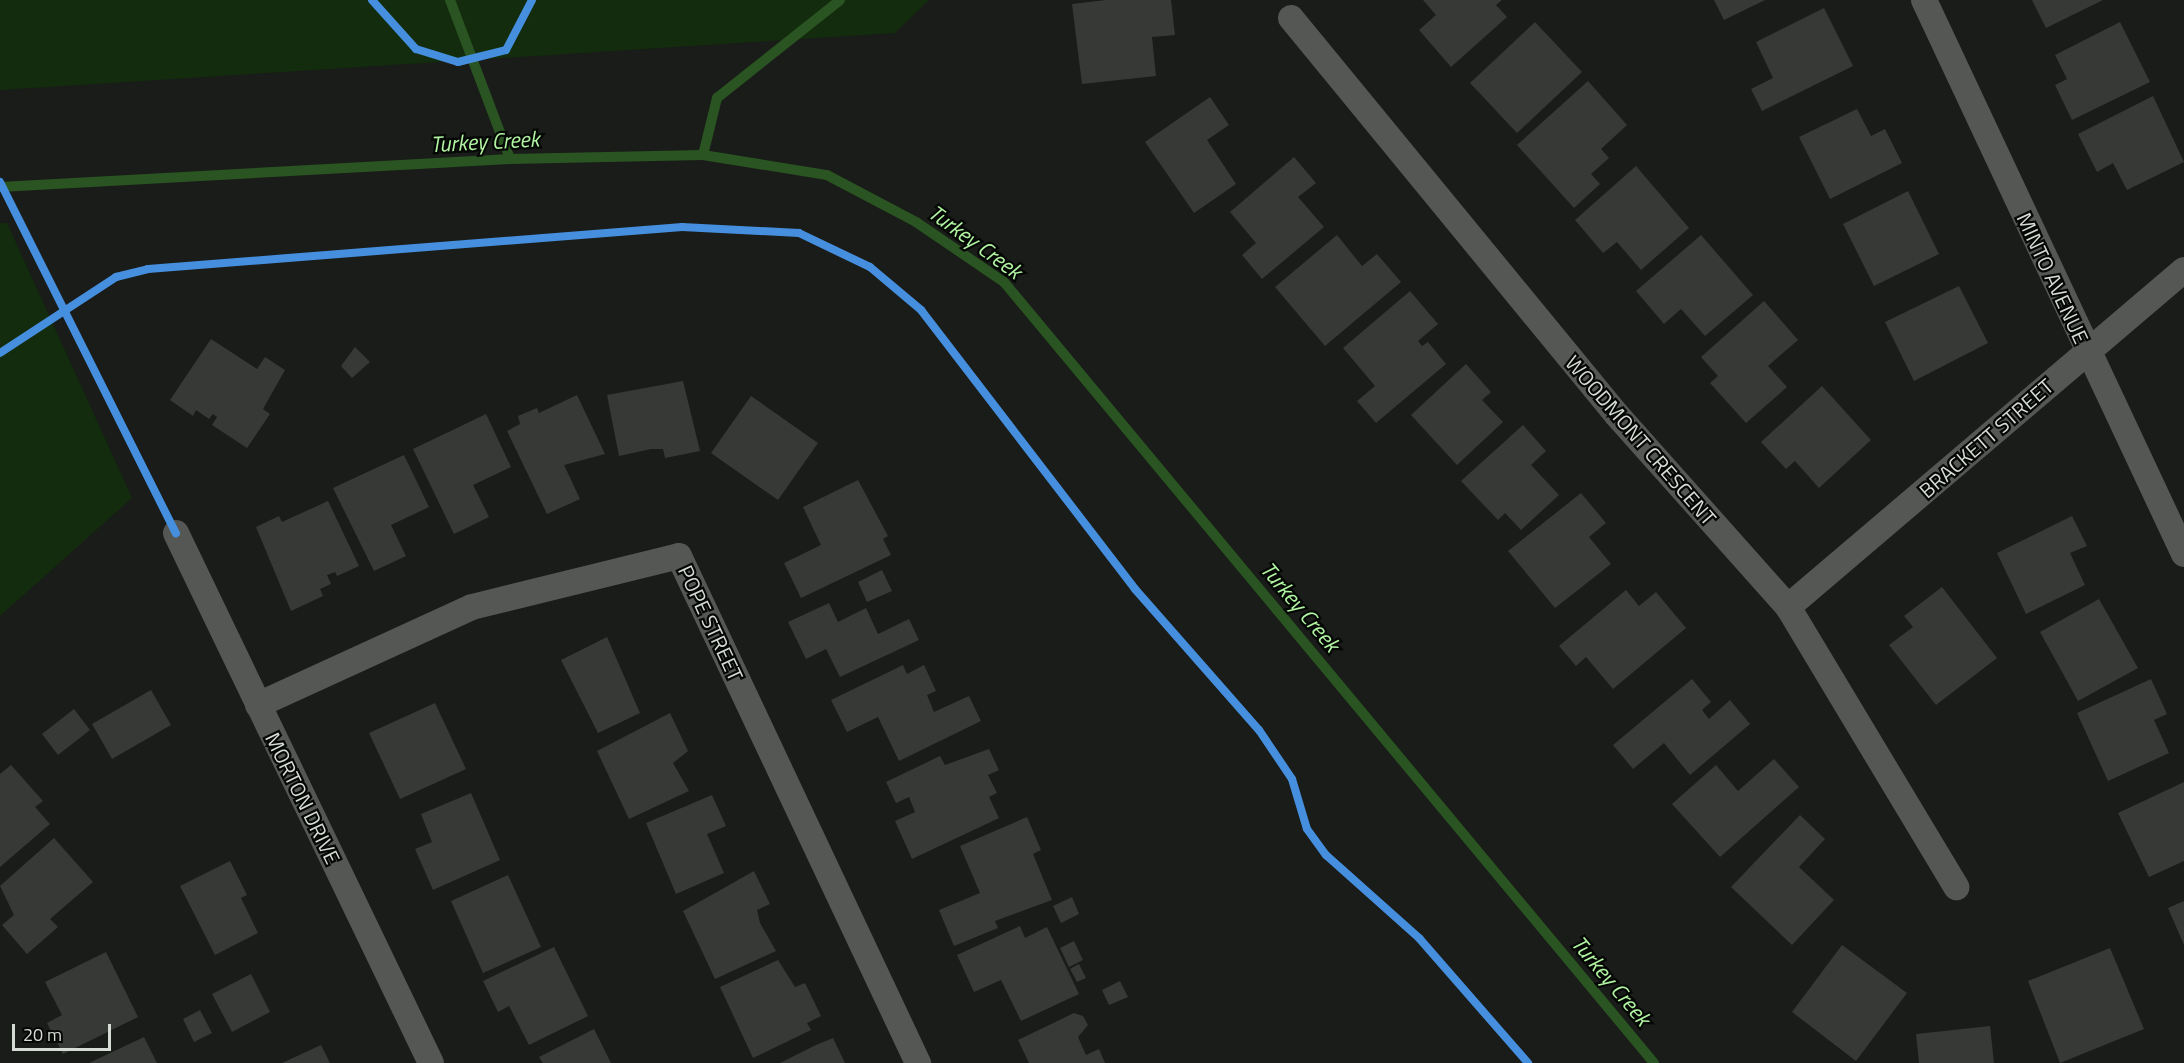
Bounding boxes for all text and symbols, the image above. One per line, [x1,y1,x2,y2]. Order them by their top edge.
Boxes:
water label: Turkey Creek [430,126,540,158]
water label: Turkey Creek [923,199,1027,285]
street label: MINTO AVENUE [2012,209,2094,347]
street label: WOODMONT CRESCENT [1560,350,1722,530]
street label: BRACKETT STREET [1914,373,2058,503]
water label: Turkey Creek [1255,557,1345,657]
street label: POPE STREET [673,561,749,685]
street label: MORTON DRIVE [260,728,346,868]
water label: Turkey Creek [1566,931,1656,1031]
scale bar [15,1012,114,1050]
text: 20 m [23,1021,62,1048]

